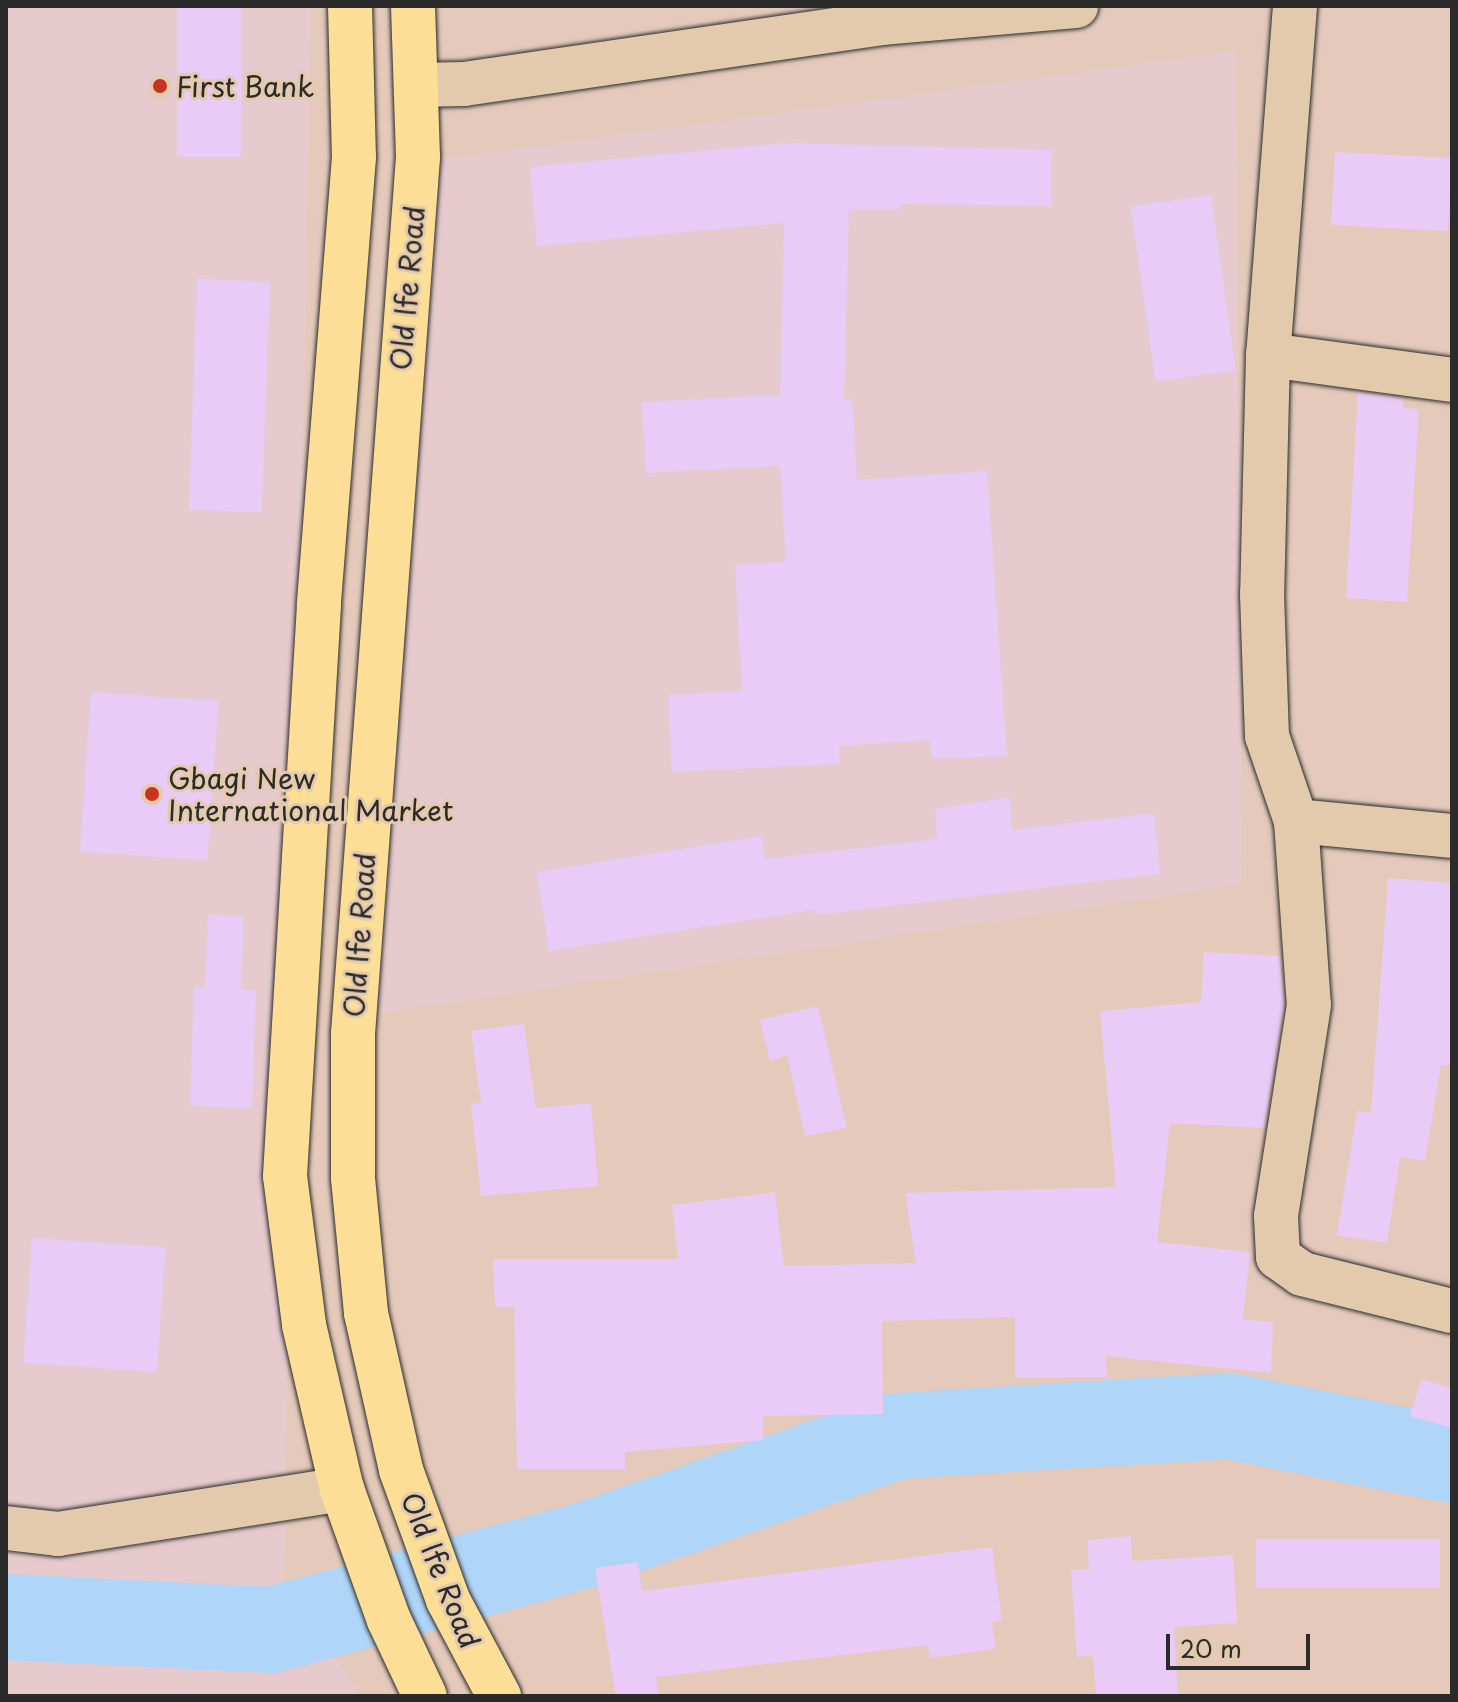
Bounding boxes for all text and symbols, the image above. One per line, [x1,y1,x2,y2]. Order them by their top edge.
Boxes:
place label: First Bank [176,69,315,103]
marker: First Bank [151,77,169,95]
street label: Old Ife Road [383,203,431,373]
place label: Gbagi New International Market [168,761,454,827]
marker: Gbagi New International Market [143,785,161,803]
street label: Old Ife Road [336,850,382,1020]
street label: Old Ife Road [394,1486,488,1654]
scale bar [1170,1618,1314,1668]
text: 20 m [1180,1630,1242,1666]

